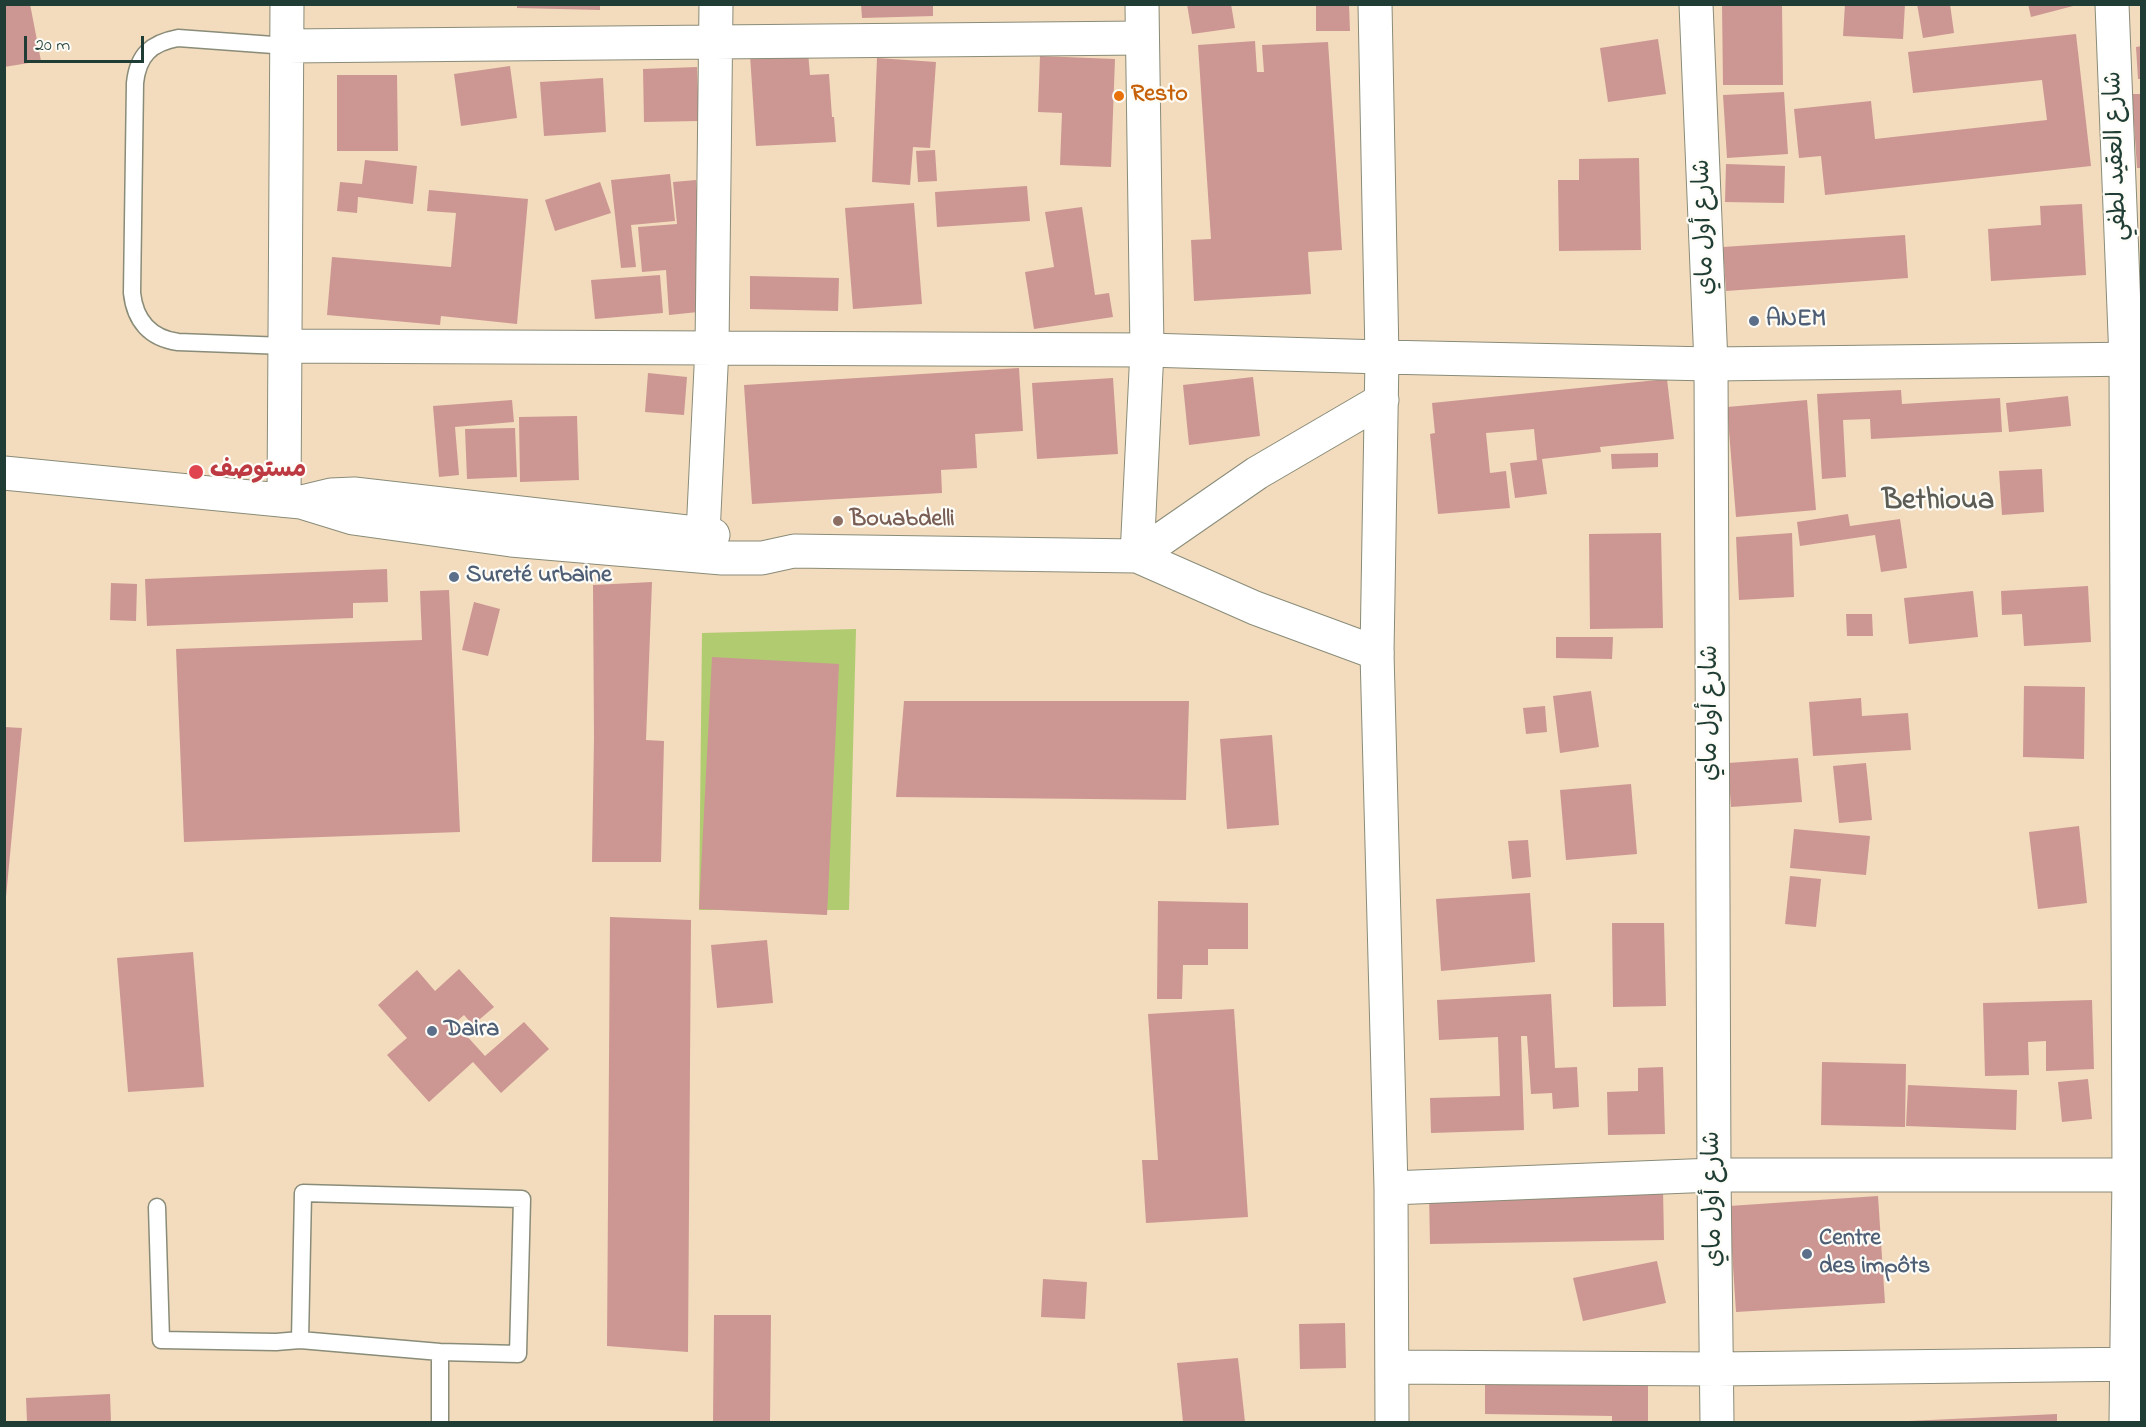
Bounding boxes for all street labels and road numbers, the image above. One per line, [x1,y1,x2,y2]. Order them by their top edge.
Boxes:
street label: شارع العقيد لطفي [2101,70,2135,242]
street label: شارع أول ماي [1689,159,1723,295]
street label: شارع أول ماي [1698,645,1726,781]
street label: شارع أول ماي [1699,1131,1731,1267]

